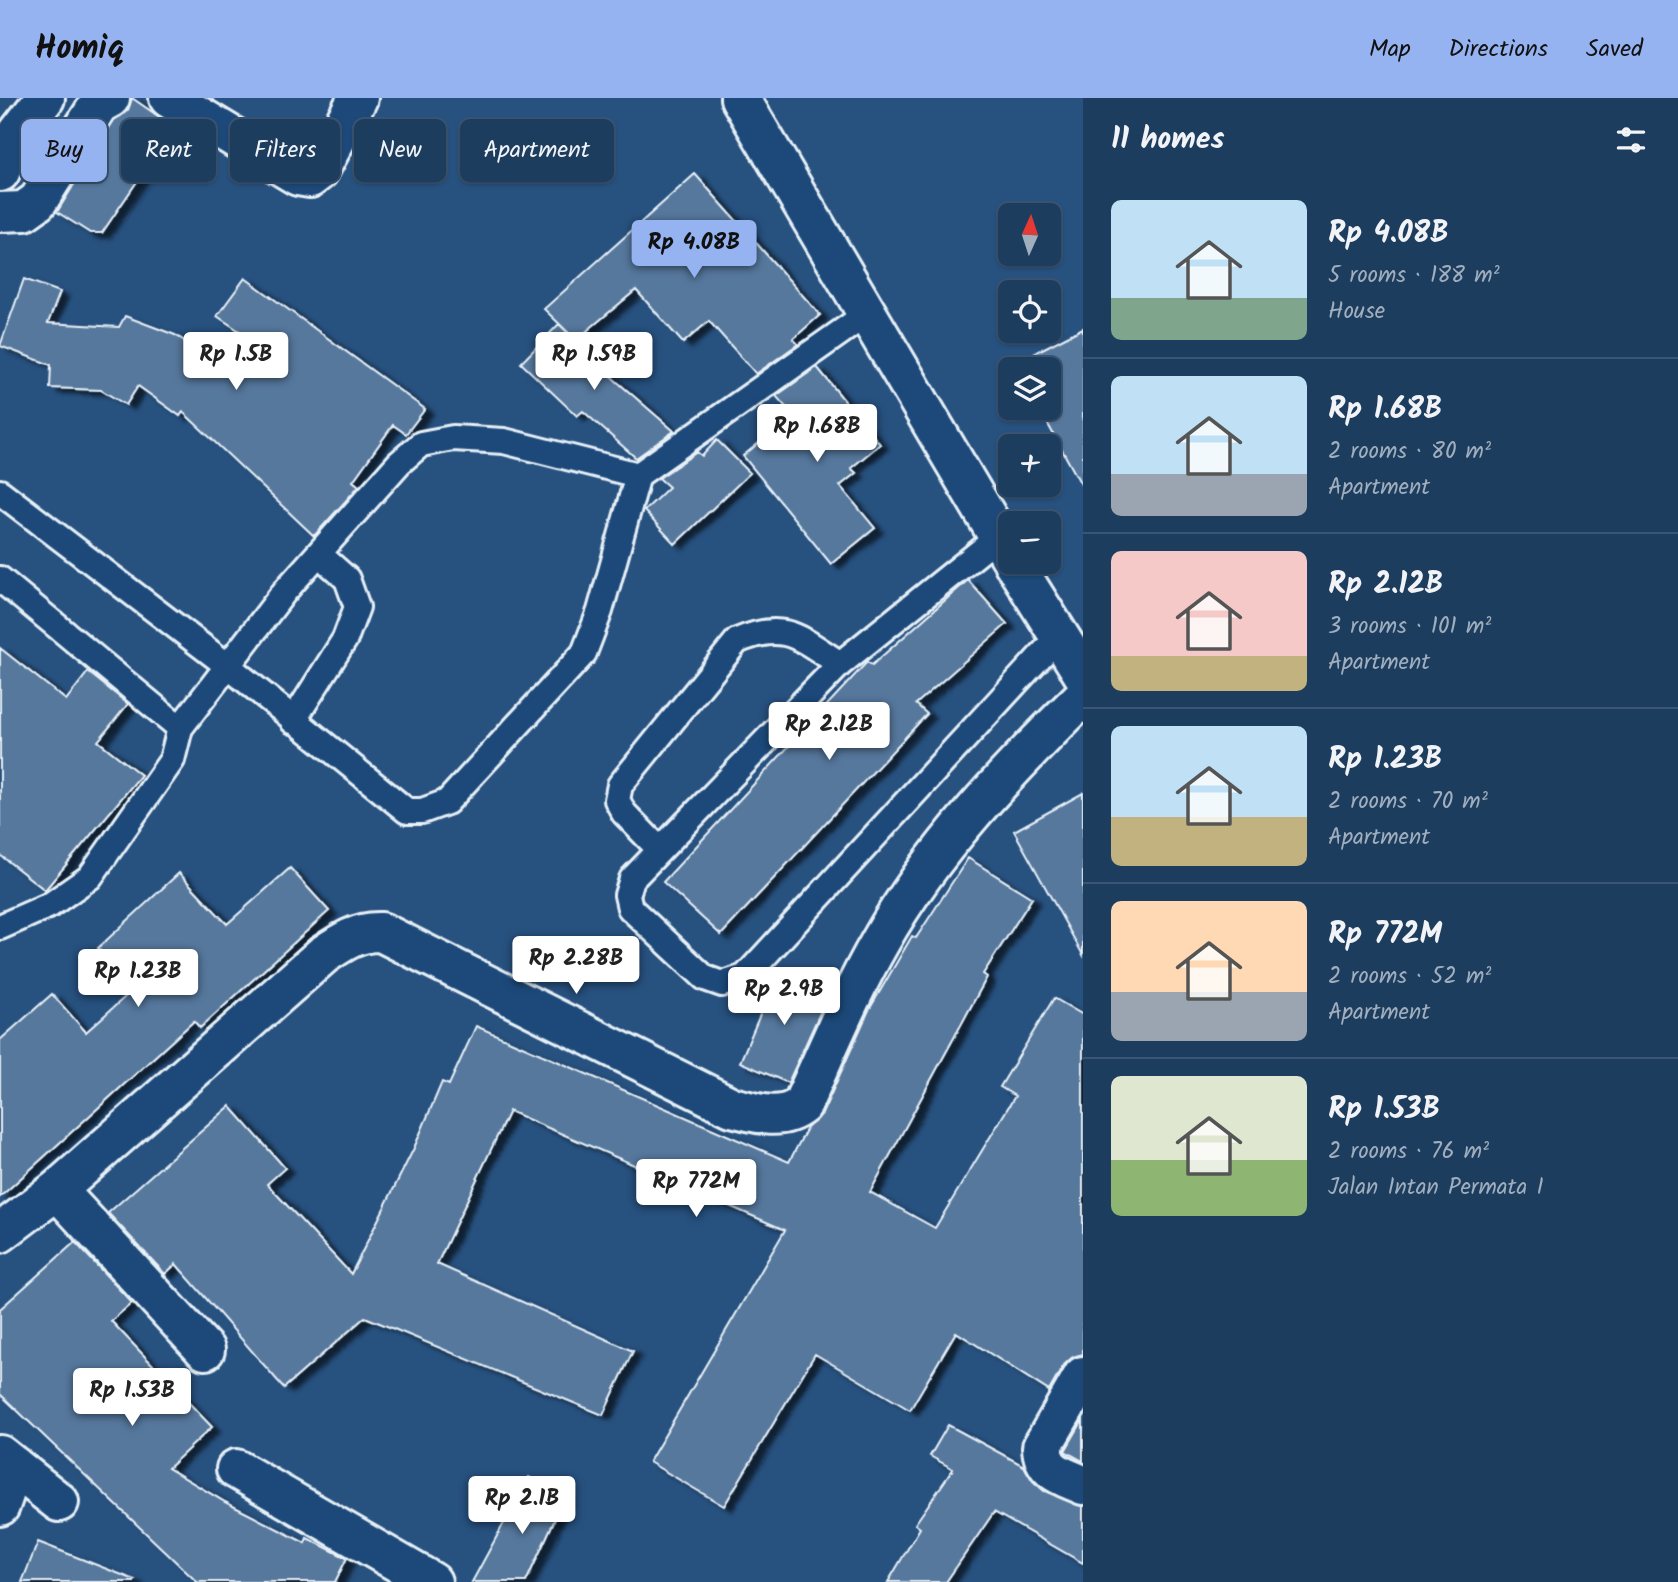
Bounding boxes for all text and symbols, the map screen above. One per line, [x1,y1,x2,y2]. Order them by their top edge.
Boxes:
text: Homiq [35,23,124,76]
text: Map [1369,30,1411,69]
text: Directions [1449,30,1548,69]
text: Saved [1586,30,1643,69]
text: 11 homes [1111,116,1224,164]
chip: Buy [21,119,107,182]
chip: Rent [121,119,216,182]
chip: Filters [230,119,340,182]
chip: New [354,119,446,182]
chip: Apartment [460,119,614,182]
icon: filters [1612,121,1650,159]
north arrow [998,203,1060,266]
map controls [998,203,1061,574]
text: Rp 4.08B [1328,210,1449,258]
pin: Rp 4.08B [622,220,766,280]
text: Rp 4.08B [648,225,740,261]
icon: home [1167,228,1251,312]
text: 5 rooms · 188 m² [1328,258,1500,294]
button: locate [998,280,1061,343]
text: House [1328,294,1385,330]
pin: Rp 1.5B [171,332,301,392]
pin: Rp 1.59B [522,332,666,392]
text: Rp 1.5B [199,337,273,373]
text: Rp 1.59B [551,337,637,373]
button: layers [998,357,1061,420]
text: Rp 1.68B [1328,386,1443,434]
pin: Rp 1.68B [745,404,889,464]
icon: home [1167,404,1251,488]
text: Rp 1.68B [773,409,861,445]
button: + [998,434,1061,497]
text: 2 rooms · 80 m² [1328,434,1491,470]
text: Apartment [1328,470,1430,506]
button: − [998,511,1061,574]
text: Rp 2.12B [1328,561,1444,609]
icon: home [1167,579,1251,663]
text: 3 rooms · 101 m² [1328,609,1491,645]
text: Apartment [1328,645,1430,681]
pin: Rp 2.12B [757,702,901,762]
text: Rp 2.12B [785,707,873,743]
text: Rp 1.23B [1328,736,1443,784]
icon: home [1167,754,1251,838]
text: 2 rooms · 70 m² [1328,784,1488,820]
text: Apartment [1328,820,1430,856]
text: Rp 772M [1328,911,1442,959]
icon: home [1167,929,1251,1013]
pin: Rp 2.28B [504,936,648,996]
text: Rp 2.28B [528,941,624,977]
pin: Rp 1.23B [66,950,210,1009]
text: Rp 1.23B [94,954,182,990]
text: 2 rooms · 52 m² [1328,959,1491,995]
pin: Rp 2.9B [719,968,849,1027]
text: Rp 2.9B [744,972,824,1008]
text: Apartment [1328,995,1430,1031]
text: Rp 1.53B [1328,1086,1440,1134]
icon: home [1167,1104,1251,1188]
text: 2 rooms · 76 m² [1328,1134,1489,1170]
pin: Rp 772M [631,1160,761,1219]
text: Rp 772M [652,1164,740,1200]
text: Jalan Intan Permata I [1328,1170,1544,1206]
pin: Rp 1.53B [60,1368,204,1428]
text: Rp 1.53B [89,1373,175,1409]
pin: Rp 2.1B [457,1476,587,1536]
text: Rp 2.1B [484,1481,560,1517]

